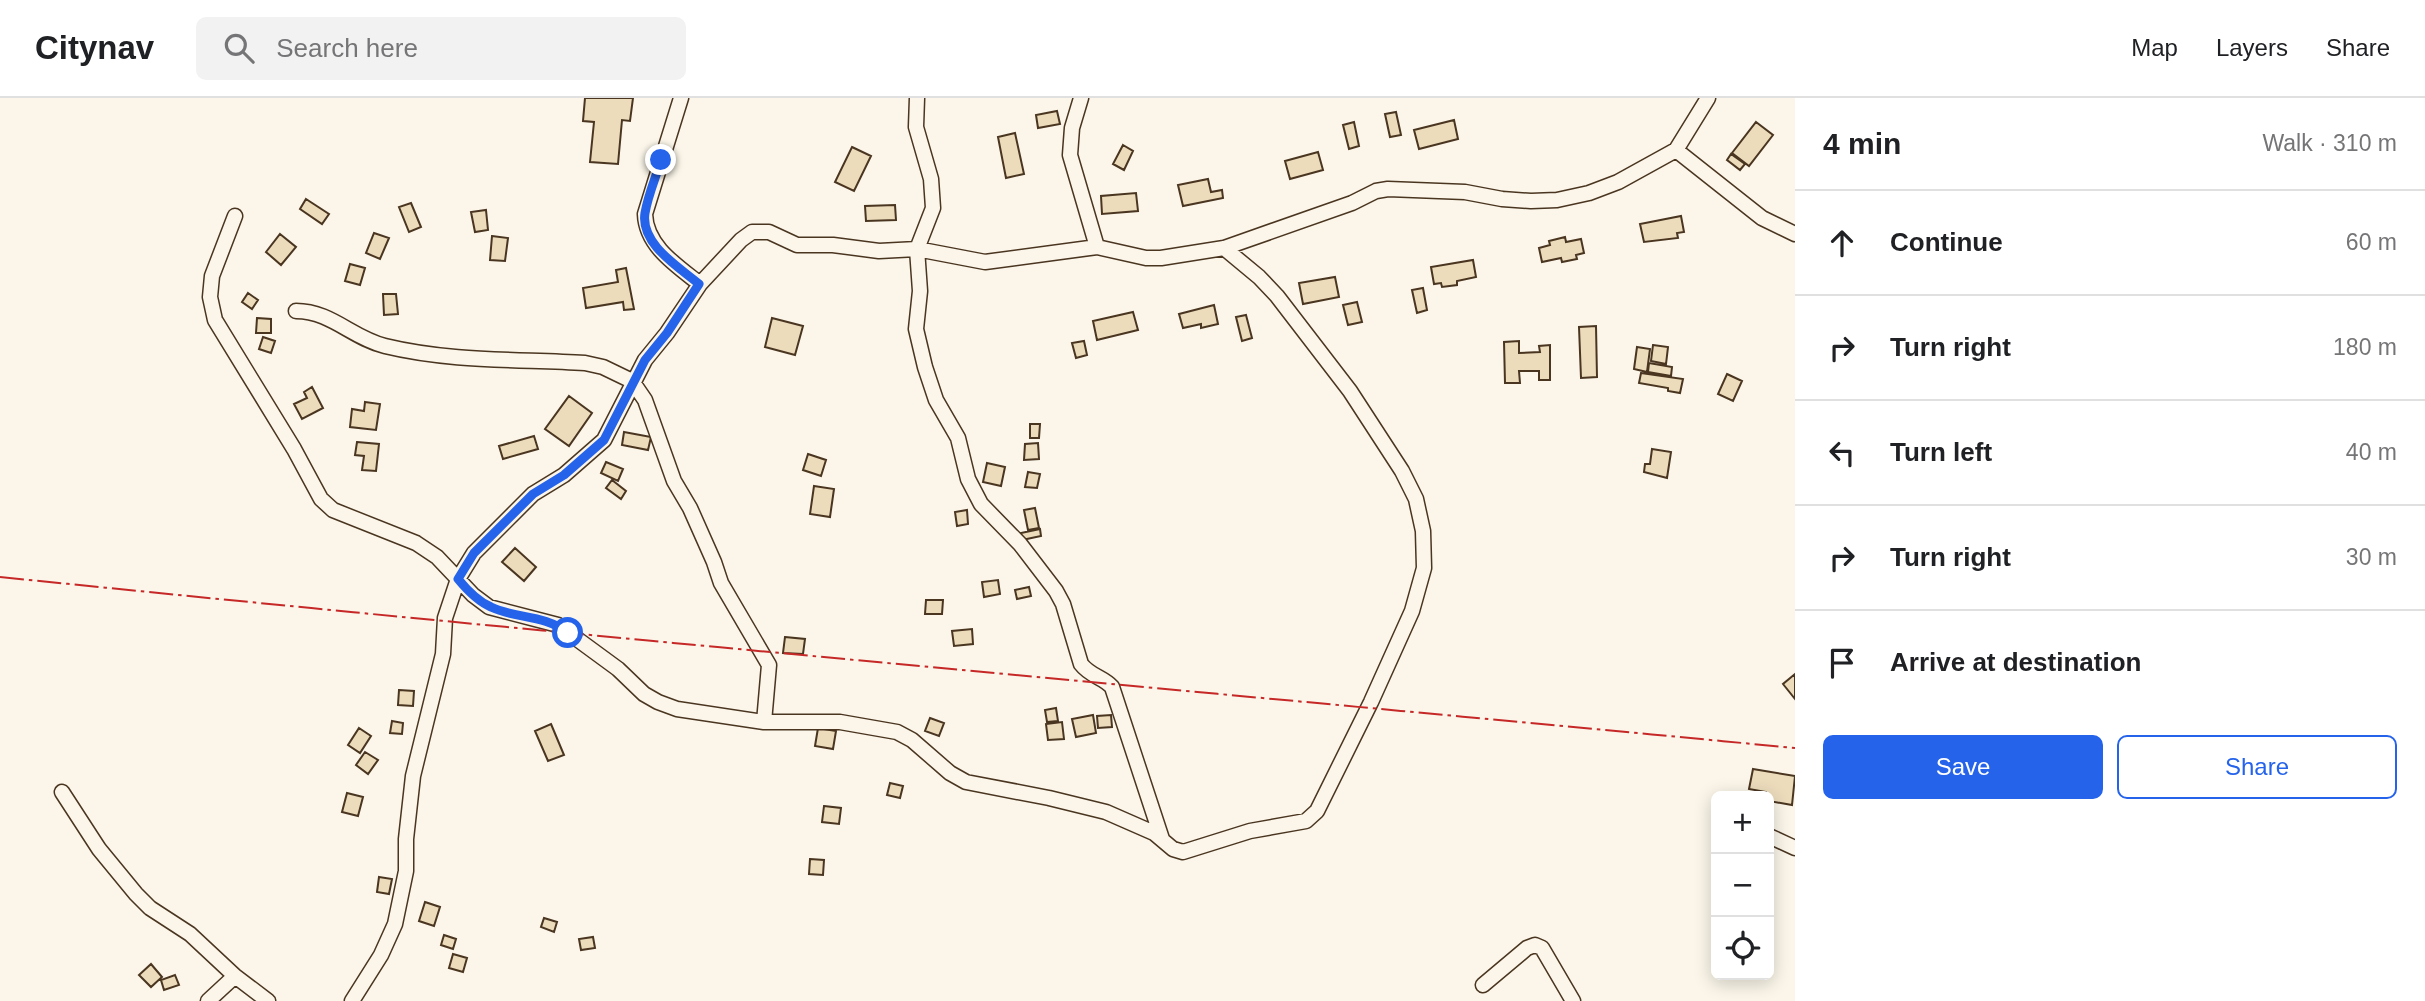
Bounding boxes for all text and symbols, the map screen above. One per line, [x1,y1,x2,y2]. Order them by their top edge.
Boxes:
search box [196,17,686,80]
text: Citynav [35,29,154,66]
icon: search [220,29,258,67]
text: Search here [276,33,418,63]
text: Map [2131,34,2178,61]
text: Layers [2216,34,2288,61]
text: Share [2326,34,2390,61]
text: 4 min [1823,127,1901,160]
text: Walk · 310 m [2262,130,2397,156]
route end [645,144,676,175]
icon: ahead [1823,224,1861,262]
text: Continue [1890,227,2003,257]
text: 60 m [2346,229,2397,255]
icon: right [1823,329,1861,367]
text: Turn right [1890,332,2011,362]
text: 180 m [2333,334,2397,360]
icon: left [1823,434,1861,472]
text: Turn left [1890,437,1992,467]
text: 40 m [2346,439,2397,465]
icon: right [1823,539,1861,577]
text: Turn right [1890,542,2011,572]
text: 30 m [2346,544,2397,570]
route start [552,617,583,648]
icon: arrive [1823,644,1861,682]
text: Arrive at destination [1890,647,2141,677]
button: Save [1823,735,2103,799]
button: Share [2117,735,2397,799]
map controls [1711,791,1774,980]
button: + [1711,791,1774,854]
button: − [1711,854,1774,917]
button: locate [1711,917,1774,980]

